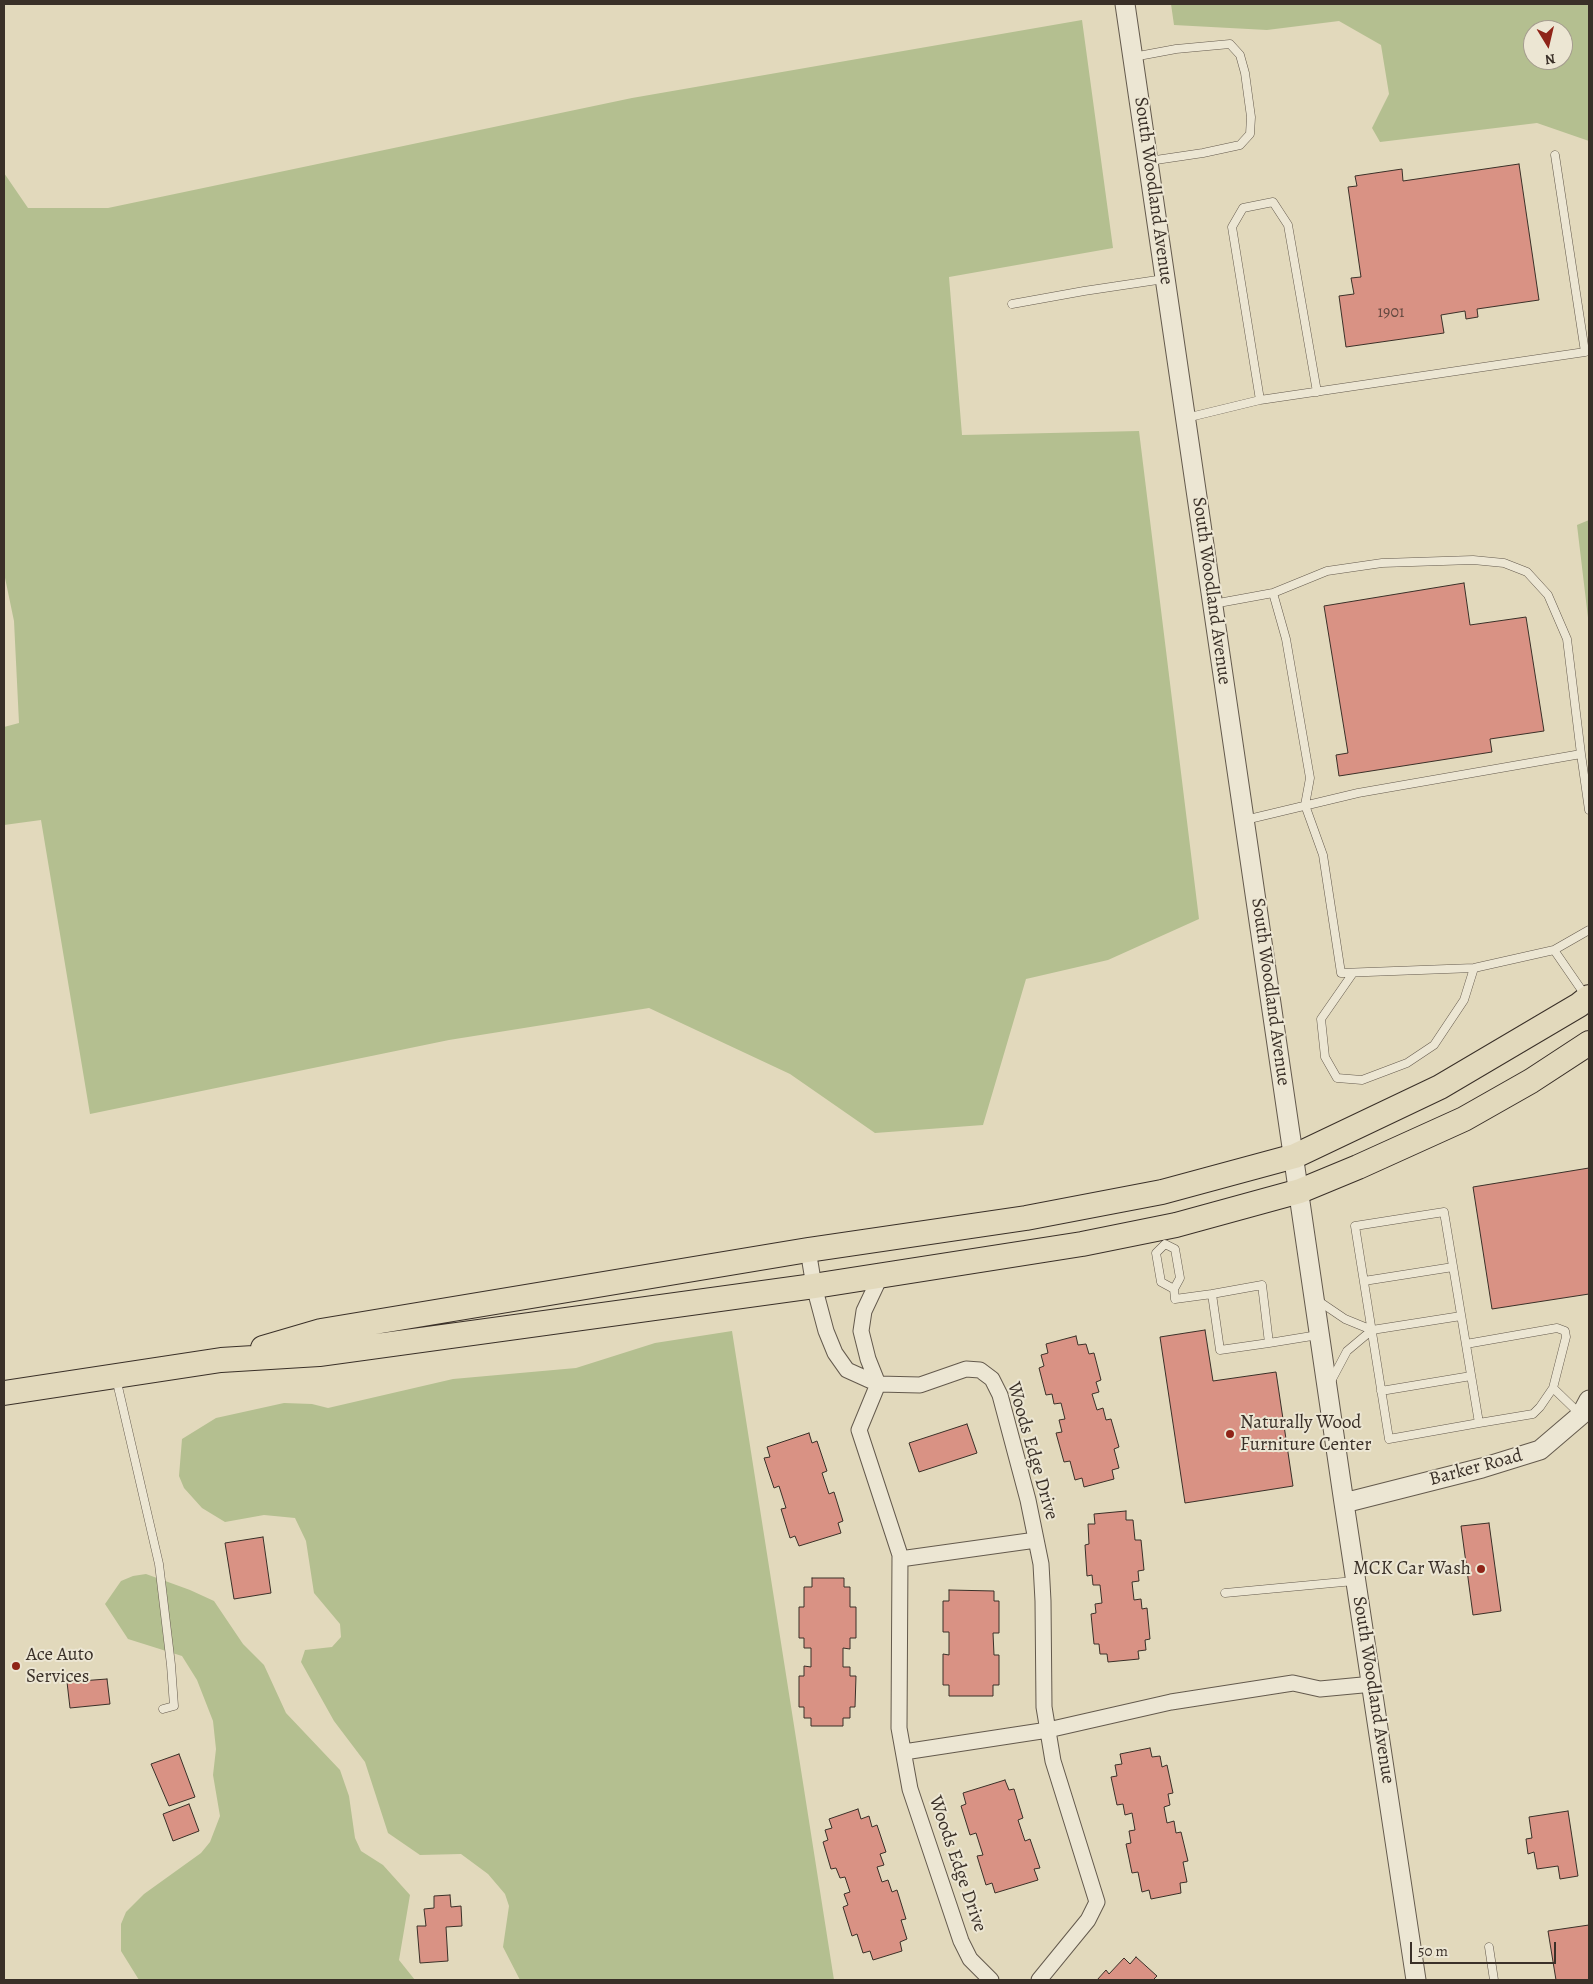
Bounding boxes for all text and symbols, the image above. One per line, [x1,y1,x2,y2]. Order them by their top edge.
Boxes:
north arrow [1523,20,1573,70]
text: N [1544,49,1557,70]
street label: South Woodland Avenue [1129,96,1177,286]
house number: 1901 [1378,303,1404,323]
street label: South Woodland Avenue [1187,496,1235,686]
street label: South Woodland Avenue [1246,897,1294,1087]
street label: Woods Edge Drive [1001,1380,1063,1522]
place label: Naturally Wood Furniture Center [1240,1412,1371,1456]
marker: Naturally Wood Furniture Center [1224,1428,1236,1440]
street label: Barker Road [1427,1445,1525,1491]
place label: MCK Car Wash [1353,1558,1471,1580]
marker: MCK Car Wash [1475,1563,1487,1575]
street label: South Woodland Avenue [1347,1595,1399,1785]
place label: Ace Auto Services [26,1644,94,1688]
marker: Ace Auto Services [10,1660,22,1672]
street label: Woods Edge Drive [923,1793,991,1935]
scale bar [1413,1932,1559,1964]
text: 50 m [1418,1941,1448,1961]

